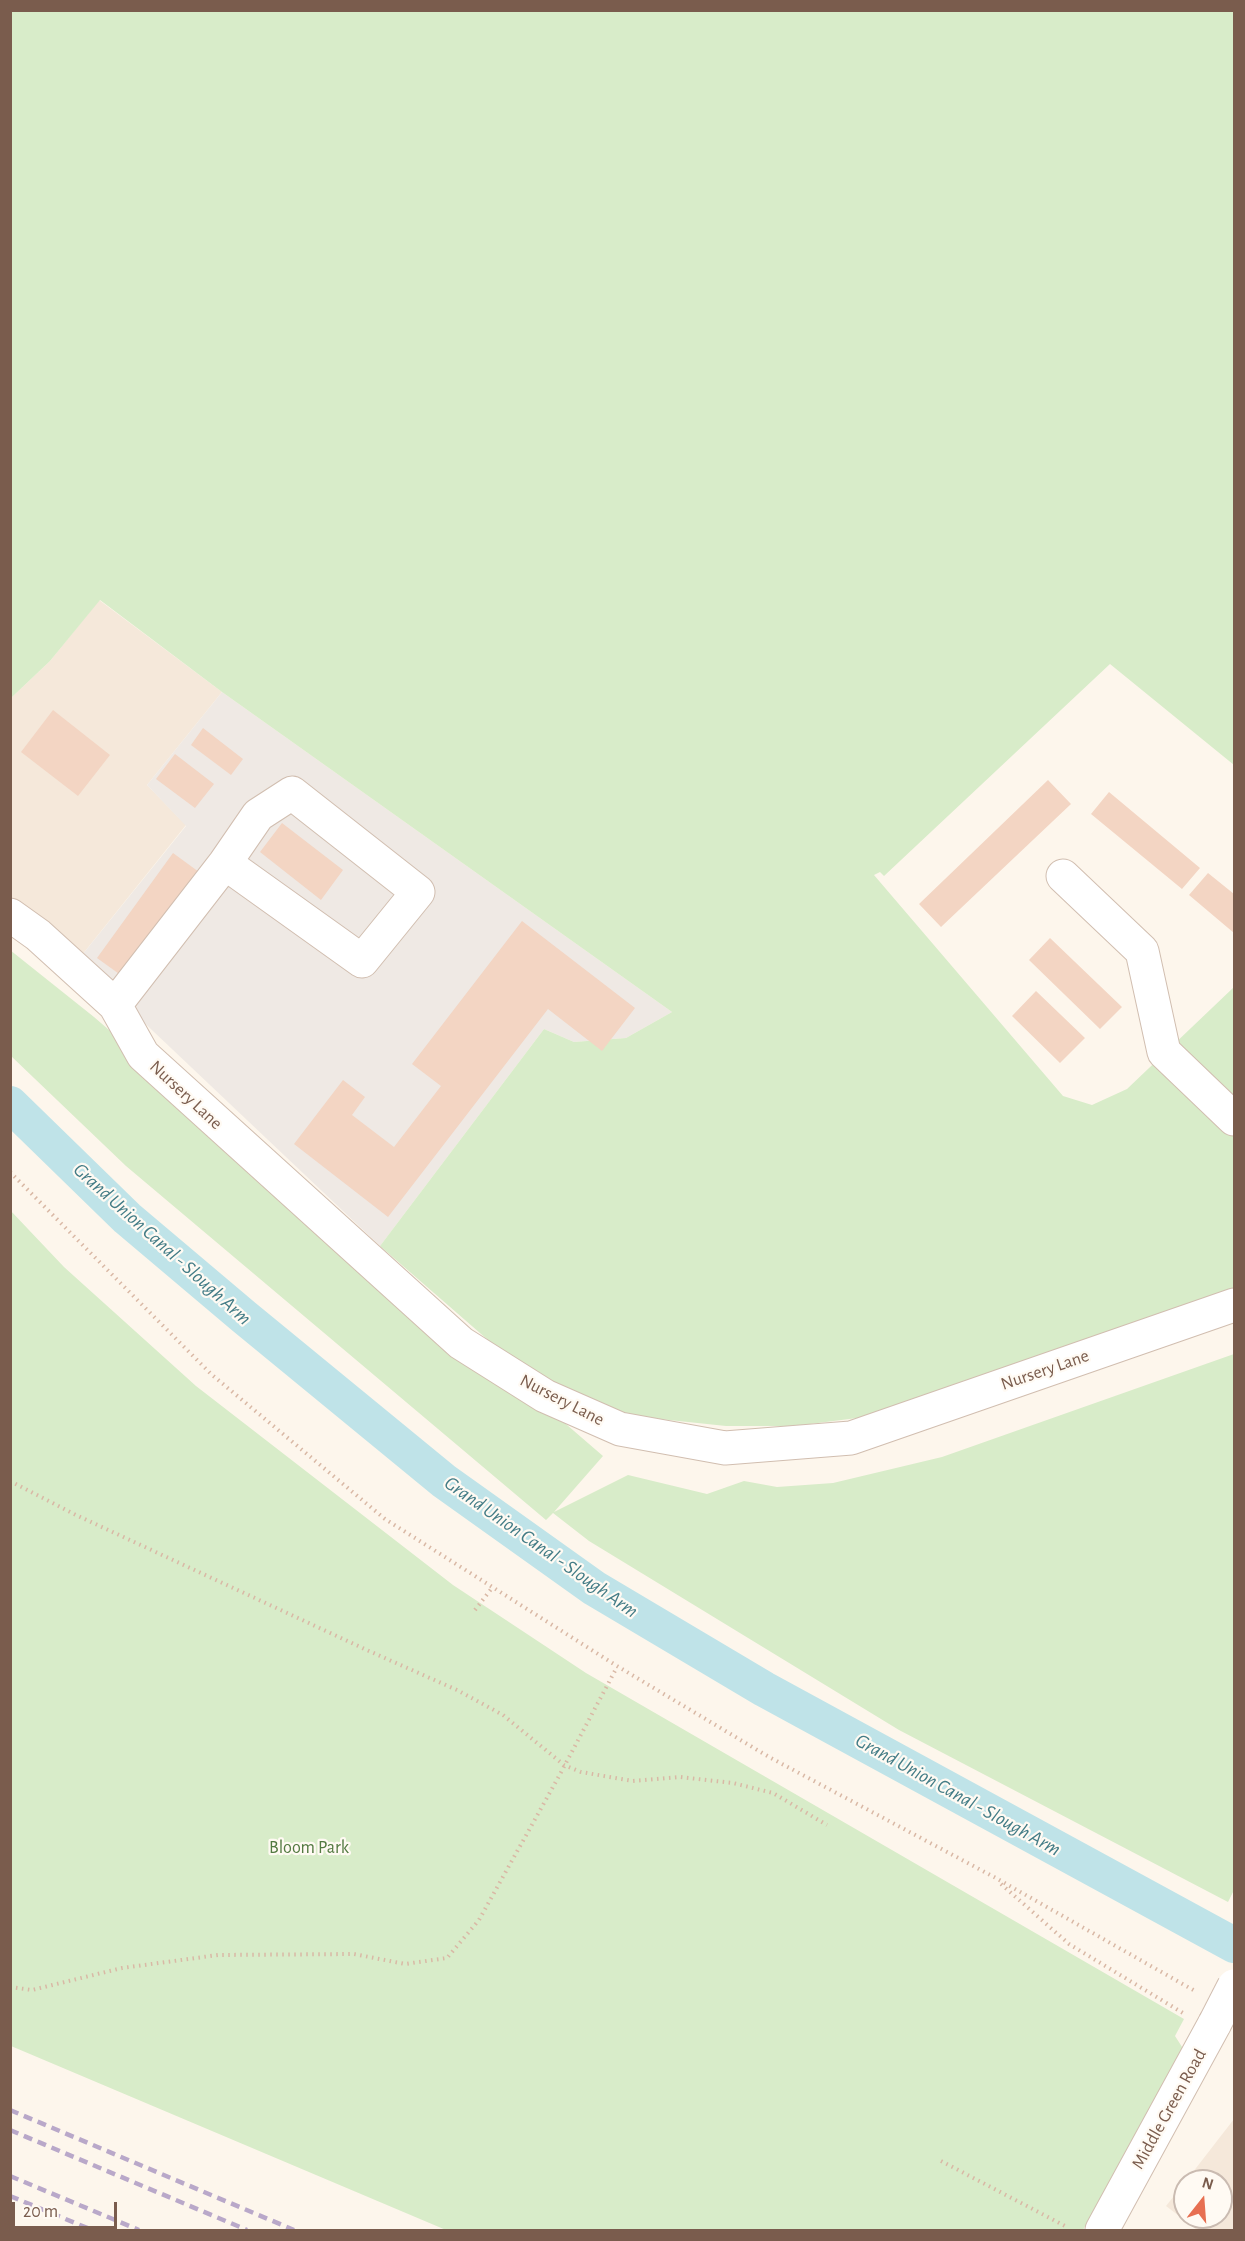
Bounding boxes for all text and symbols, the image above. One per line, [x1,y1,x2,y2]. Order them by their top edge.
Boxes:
street label: Nursery Lane [145,1056,227,1134]
water label: Grand Union Canal - Slough Arm [68,1158,256,1330]
street label: Nursery Lane [998,1345,1092,1395]
street label: Nursery Lane [516,1370,608,1430]
water label: Grand Union Canal - Slough Arm [439,1471,643,1623]
water label: Grand Union Canal - Slough Arm [851,1729,1065,1861]
park label: Bloom Park [269,1837,349,1859]
street label: Middle Green Road [1127,2045,1211,2173]
north arrow [1173,2169,1233,2229]
text: N [1200,2174,1215,2193]
scale bar [15,2190,120,2228]
text: 20 m [23,2203,58,2221]

